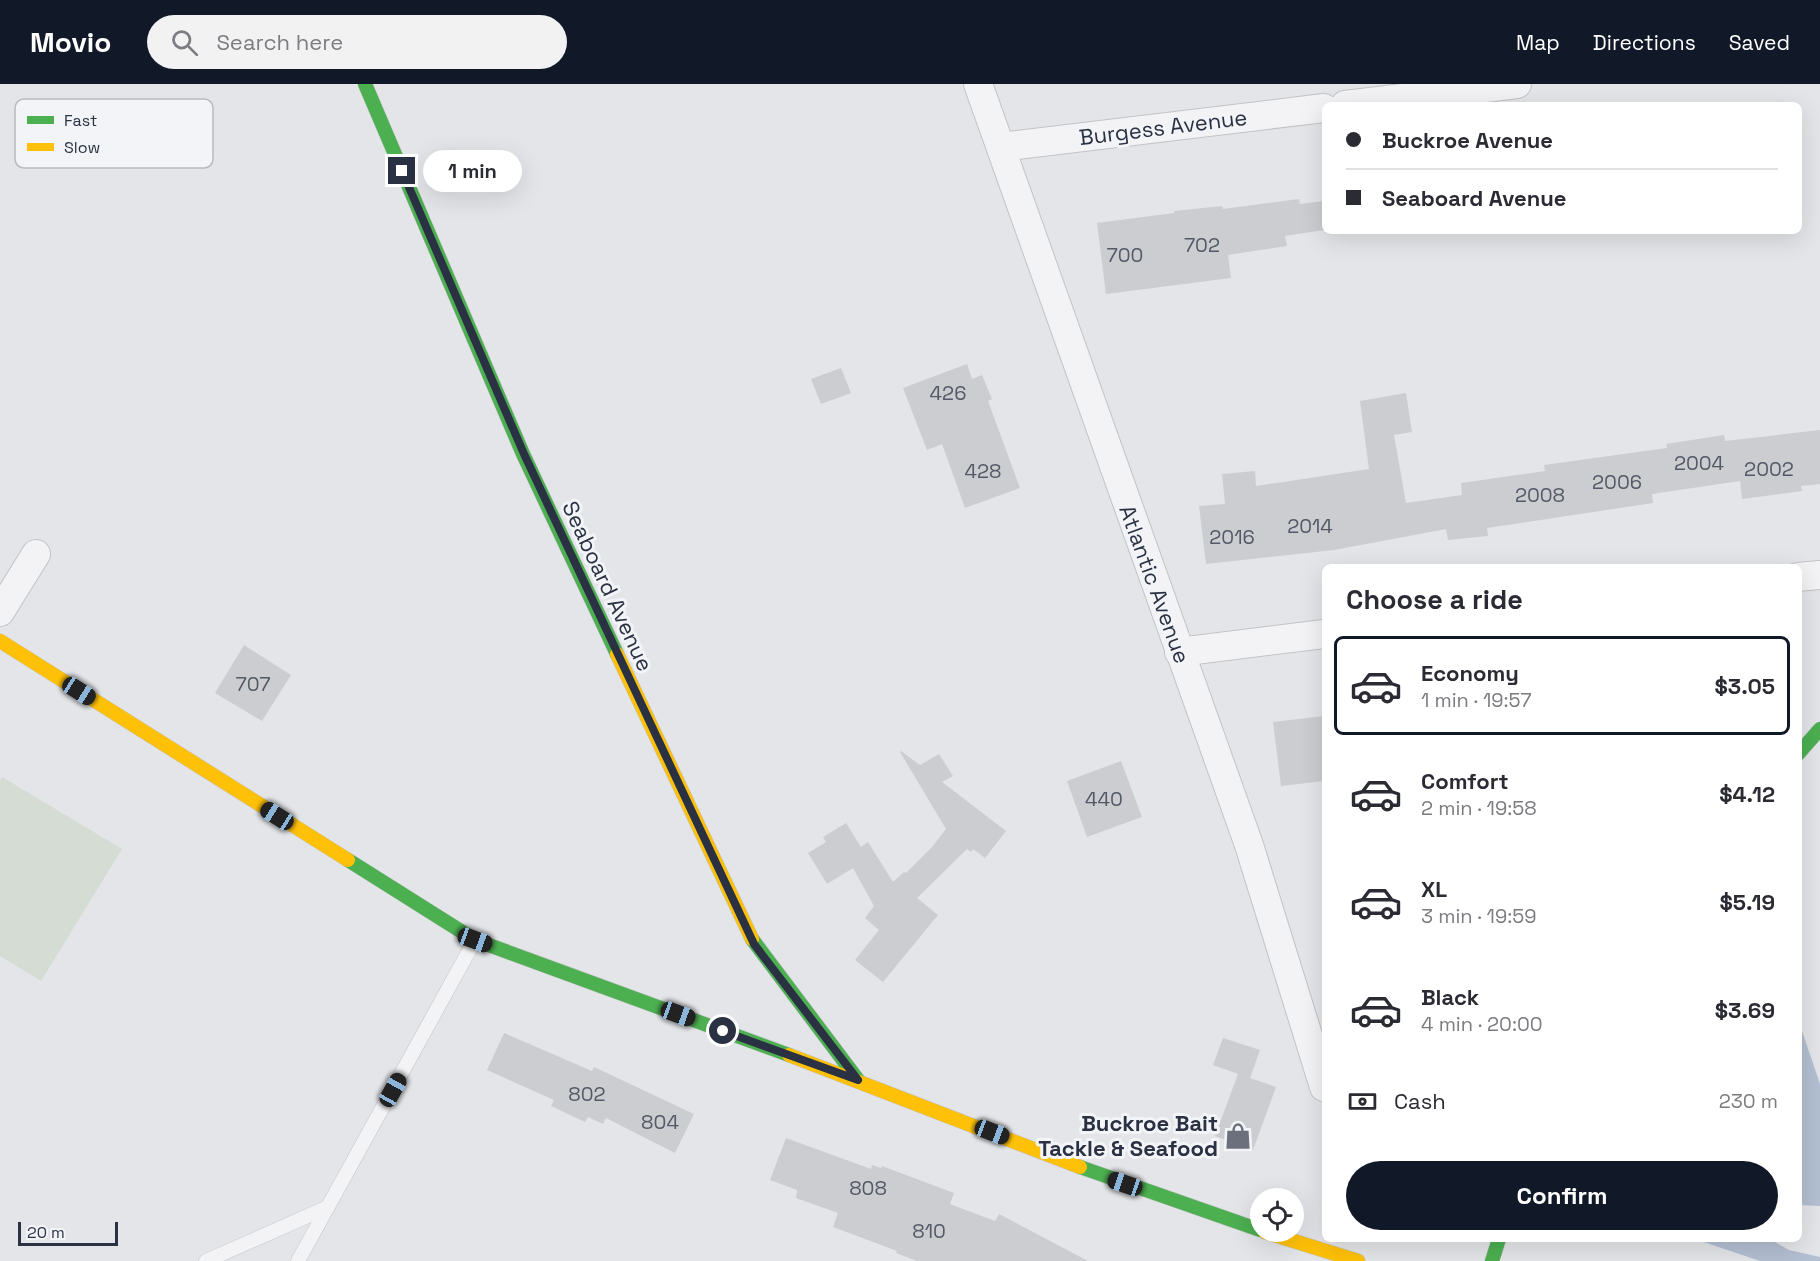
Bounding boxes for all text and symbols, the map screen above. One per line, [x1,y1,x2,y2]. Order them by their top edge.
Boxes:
search box [147,15,567,69]
text: Movio [30,24,111,60]
icon: search [168,26,201,59]
text: Search here [216,28,343,56]
text: Map [1516,29,1560,56]
text: Directions [1593,29,1696,56]
text: Saved [1729,29,1790,56]
legend [15,99,213,168]
street label: Burgess Avenue [1077,103,1249,151]
text: Fast [64,110,97,131]
text: Buckroe Avenue [1382,126,1553,154]
text: Slow [64,137,100,158]
callout: 1 min [423,150,522,192]
route end [388,157,415,184]
text: 1 min [448,158,497,184]
text: Seaboard Avenue [1382,184,1566,212]
house number: 702 [1184,232,1220,258]
house number: 700 [1107,242,1143,268]
house number: 426 [930,380,966,406]
house number: 2004 [1674,450,1724,476]
house number: 2002 [1744,456,1794,482]
house number: 428 [964,458,1002,484]
house number: 2006 [1592,469,1642,495]
house number: 2008 [1515,482,1565,508]
street label: Seaboard Avenue [556,496,660,676]
street label: Atlantic Avenue [1113,501,1197,667]
house number: 2014 [1287,513,1333,539]
house number: 2016 [1209,524,1255,550]
text: Choose a ride [1346,582,1523,617]
icon: car [1349,659,1403,713]
text: Economy [1421,659,1519,687]
house number: 707 [236,671,270,697]
text: $3.05 [1715,672,1775,700]
car [59,674,99,708]
text: 1 min · 19:57 [1421,687,1532,713]
icon: car [1349,767,1403,821]
text: Comfort [1421,767,1509,795]
text: $4.12 [1719,780,1775,808]
house number: 440 [1085,786,1123,812]
text: 2 min · 19:58 [1421,795,1537,821]
car [257,799,297,833]
icon: car [1349,875,1403,929]
text: XL [1421,875,1447,903]
text: $5.19 [1720,888,1775,916]
text: 3 min · 19:59 [1421,903,1536,929]
car [455,925,495,955]
icon: car [1349,983,1403,1037]
text: Black [1421,983,1479,1011]
text: $3.69 [1715,996,1775,1024]
car [658,999,698,1029]
text: 4 min · 20:00 [1421,1011,1543,1037]
route start [709,1017,736,1044]
car [376,1070,410,1110]
house number: 802 [568,1081,606,1107]
icon: cash [1346,1085,1379,1118]
text: Cash [1394,1087,1446,1115]
text: 230 m [1719,1088,1778,1114]
house number: 804 [641,1109,679,1135]
place label: Buckroe Bait Tackle & Seafood [1038,1109,1218,1162]
car [972,1117,1012,1147]
shop icon: Buckroe Bait Tackle & Seafood [1223,1121,1253,1151]
button: Confirm [1346,1161,1778,1230]
car [1105,1170,1145,1198]
house number: 808 [849,1175,887,1201]
map controls [1250,1188,1304,1242]
button: locate [1250,1188,1304,1242]
house number: 810 [912,1218,946,1244]
scale bar [18,1219,118,1246]
text: 20 m [27,1222,65,1243]

